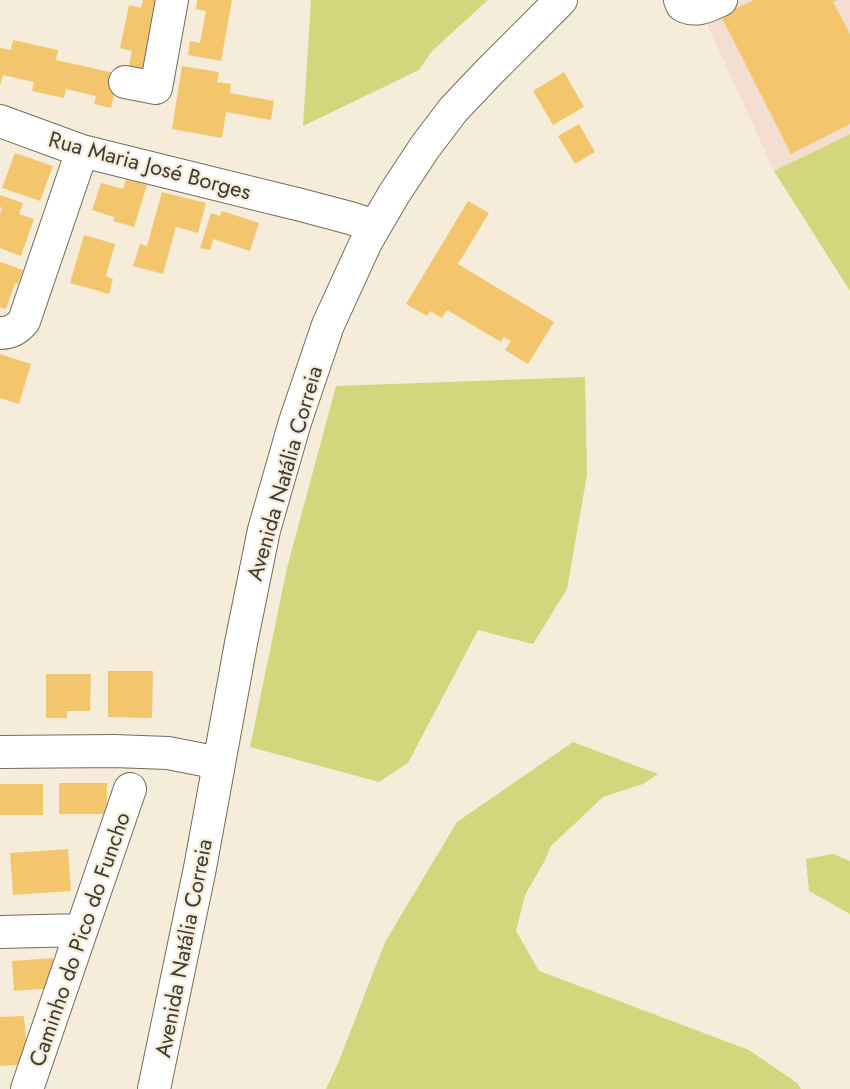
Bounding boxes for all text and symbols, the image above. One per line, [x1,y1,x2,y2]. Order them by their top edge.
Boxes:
street label: Rua Maria José Borges [45,123,255,207]
street label: Avenida Natália Correia [238,362,330,584]
street label: Caminho do Pico do Funcho [20,807,138,1071]
street label: Avenida Natália Correia [146,836,220,1060]

